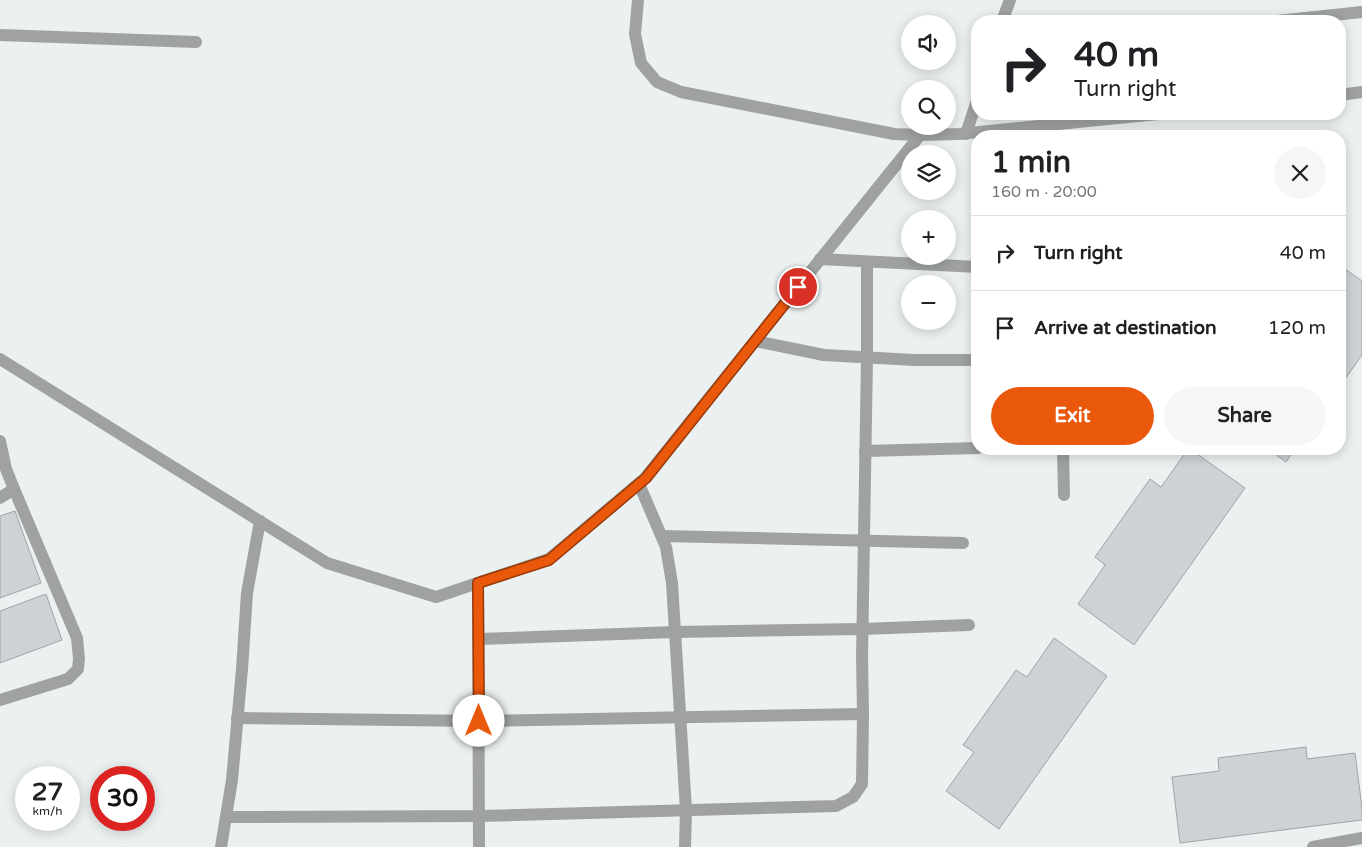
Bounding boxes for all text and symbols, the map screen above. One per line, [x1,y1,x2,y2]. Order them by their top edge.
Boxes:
map controls [901,15,956,330]
button: sound [901,15,956,70]
text: 40 m [1074,34,1159,76]
icon: right [991,35,1056,100]
text: Turn right [1074,76,1176,102]
button: search [901,80,956,135]
text: 1 min [991,144,1071,181]
button: layers [901,145,956,200]
button: close [1274,147,1326,199]
text: 160 m · 20:00 [991,182,1097,202]
button: + [901,210,956,265]
icon: right [991,239,1019,267]
text: Turn right [1034,242,1122,264]
text: 40 m [1280,242,1326,264]
pin [777,266,819,308]
icon: arrive [784,273,812,301]
button: − [901,275,956,330]
icon: arrive [991,314,1019,342]
text: Arrive at destination [1034,317,1217,339]
text: 120 m [1268,317,1326,339]
button: Exit [991,387,1154,445]
button: Share [1164,387,1326,445]
position arrow [452,694,504,746]
speed limit sign: 30 [90,766,155,831]
text: 27 [32,777,63,807]
text: km/h [32,804,63,818]

